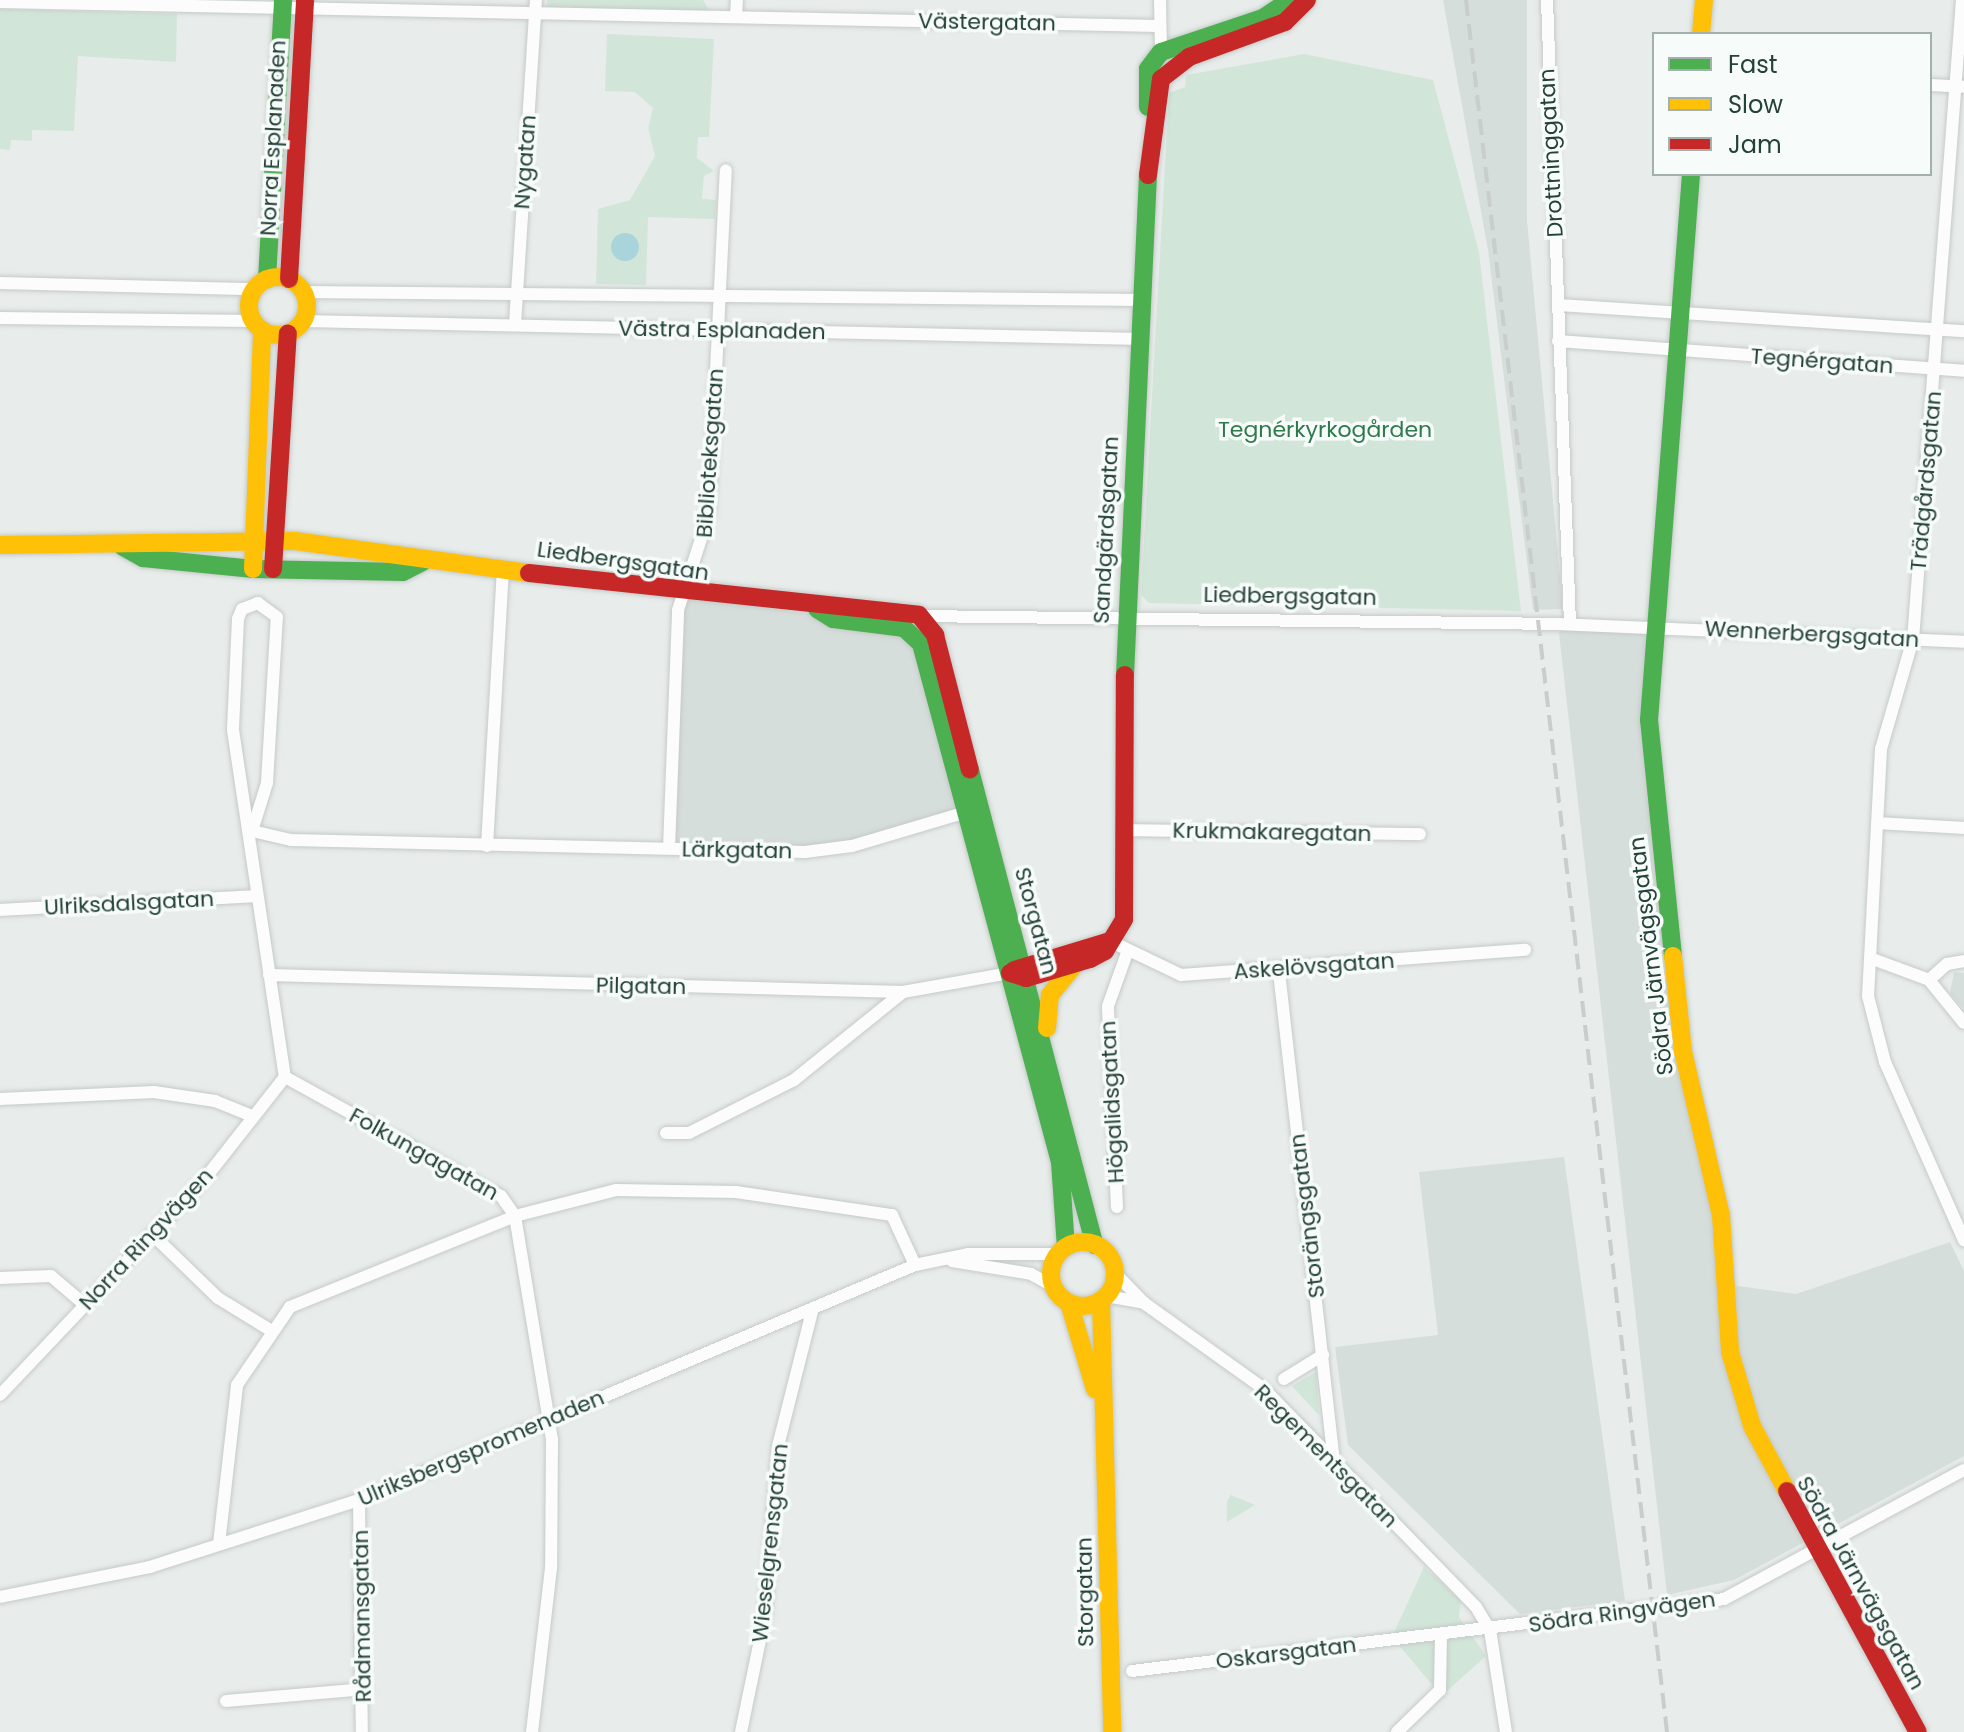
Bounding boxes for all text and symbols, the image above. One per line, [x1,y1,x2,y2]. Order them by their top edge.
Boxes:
street label: Västergatan [918,8,1056,36]
legend [1652,32,1932,176]
street label: Norra Esplanaden [255,39,291,237]
text: Fast [1728,48,1778,81]
street label: Drottninggatan [1533,68,1569,238]
text: Slow [1728,88,1783,121]
street label: Nygatan [509,114,541,210]
text: Jam [1728,128,1782,161]
street label: Västra Esplanaden [618,315,826,345]
street label: Tegnérgatan [1750,343,1894,379]
street label: Biblioteksgatan [691,367,729,539]
street label: Trädgårdsgatan [1905,390,1947,572]
park label: Tegnérkyrkogården [1218,417,1432,443]
street label: Sandgärdsgatan [1088,436,1124,624]
street label: Liedbergsgatan [535,536,711,586]
street label: Liedbergsgatan [1203,581,1377,611]
street label: Wennerbergsgatan [1704,615,1920,653]
street label: Krukmakaregatan [1172,817,1372,847]
street label: Södra Järnvägsgatan [1623,835,1679,1077]
street label: Lärkgatan [681,836,793,864]
street label: Storgatan [1009,865,1063,977]
street label: Ulriksdalsgatan [43,885,215,921]
street label: Askelövsgatan [1233,947,1395,985]
street label: Pilgatan [596,972,686,1000]
street label: Högalidsgatan [1095,1020,1129,1184]
street label: Folkungagatan [345,1102,503,1206]
street label: Storängsgatan [1284,1132,1330,1300]
street label: Norra Ringvägen [74,1163,218,1315]
street label: Regementsgatan [1249,1379,1403,1533]
street label: Ulriksbergspromenaden [354,1384,608,1512]
street label: Wieselgrensgatan [746,1442,794,1644]
street label: Södra Järnvägsgatan [1791,1472,1931,1694]
street label: Rådmansgatan [347,1529,377,1703]
street label: Storgatan [1071,1537,1099,1647]
street label: Södra Ringvägen [1527,1586,1717,1638]
street label: Oskarsgatan [1214,1631,1358,1675]

